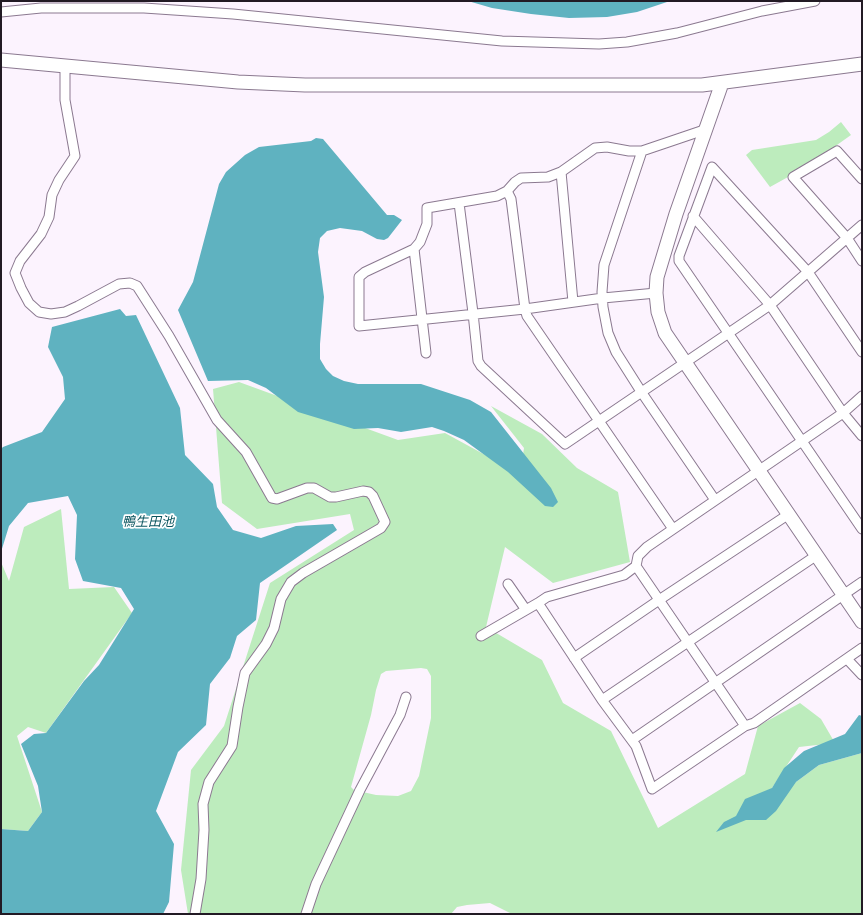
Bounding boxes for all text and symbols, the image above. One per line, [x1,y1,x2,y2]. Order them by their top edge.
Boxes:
water label: 鴨生田池 [122,514,174,530]

